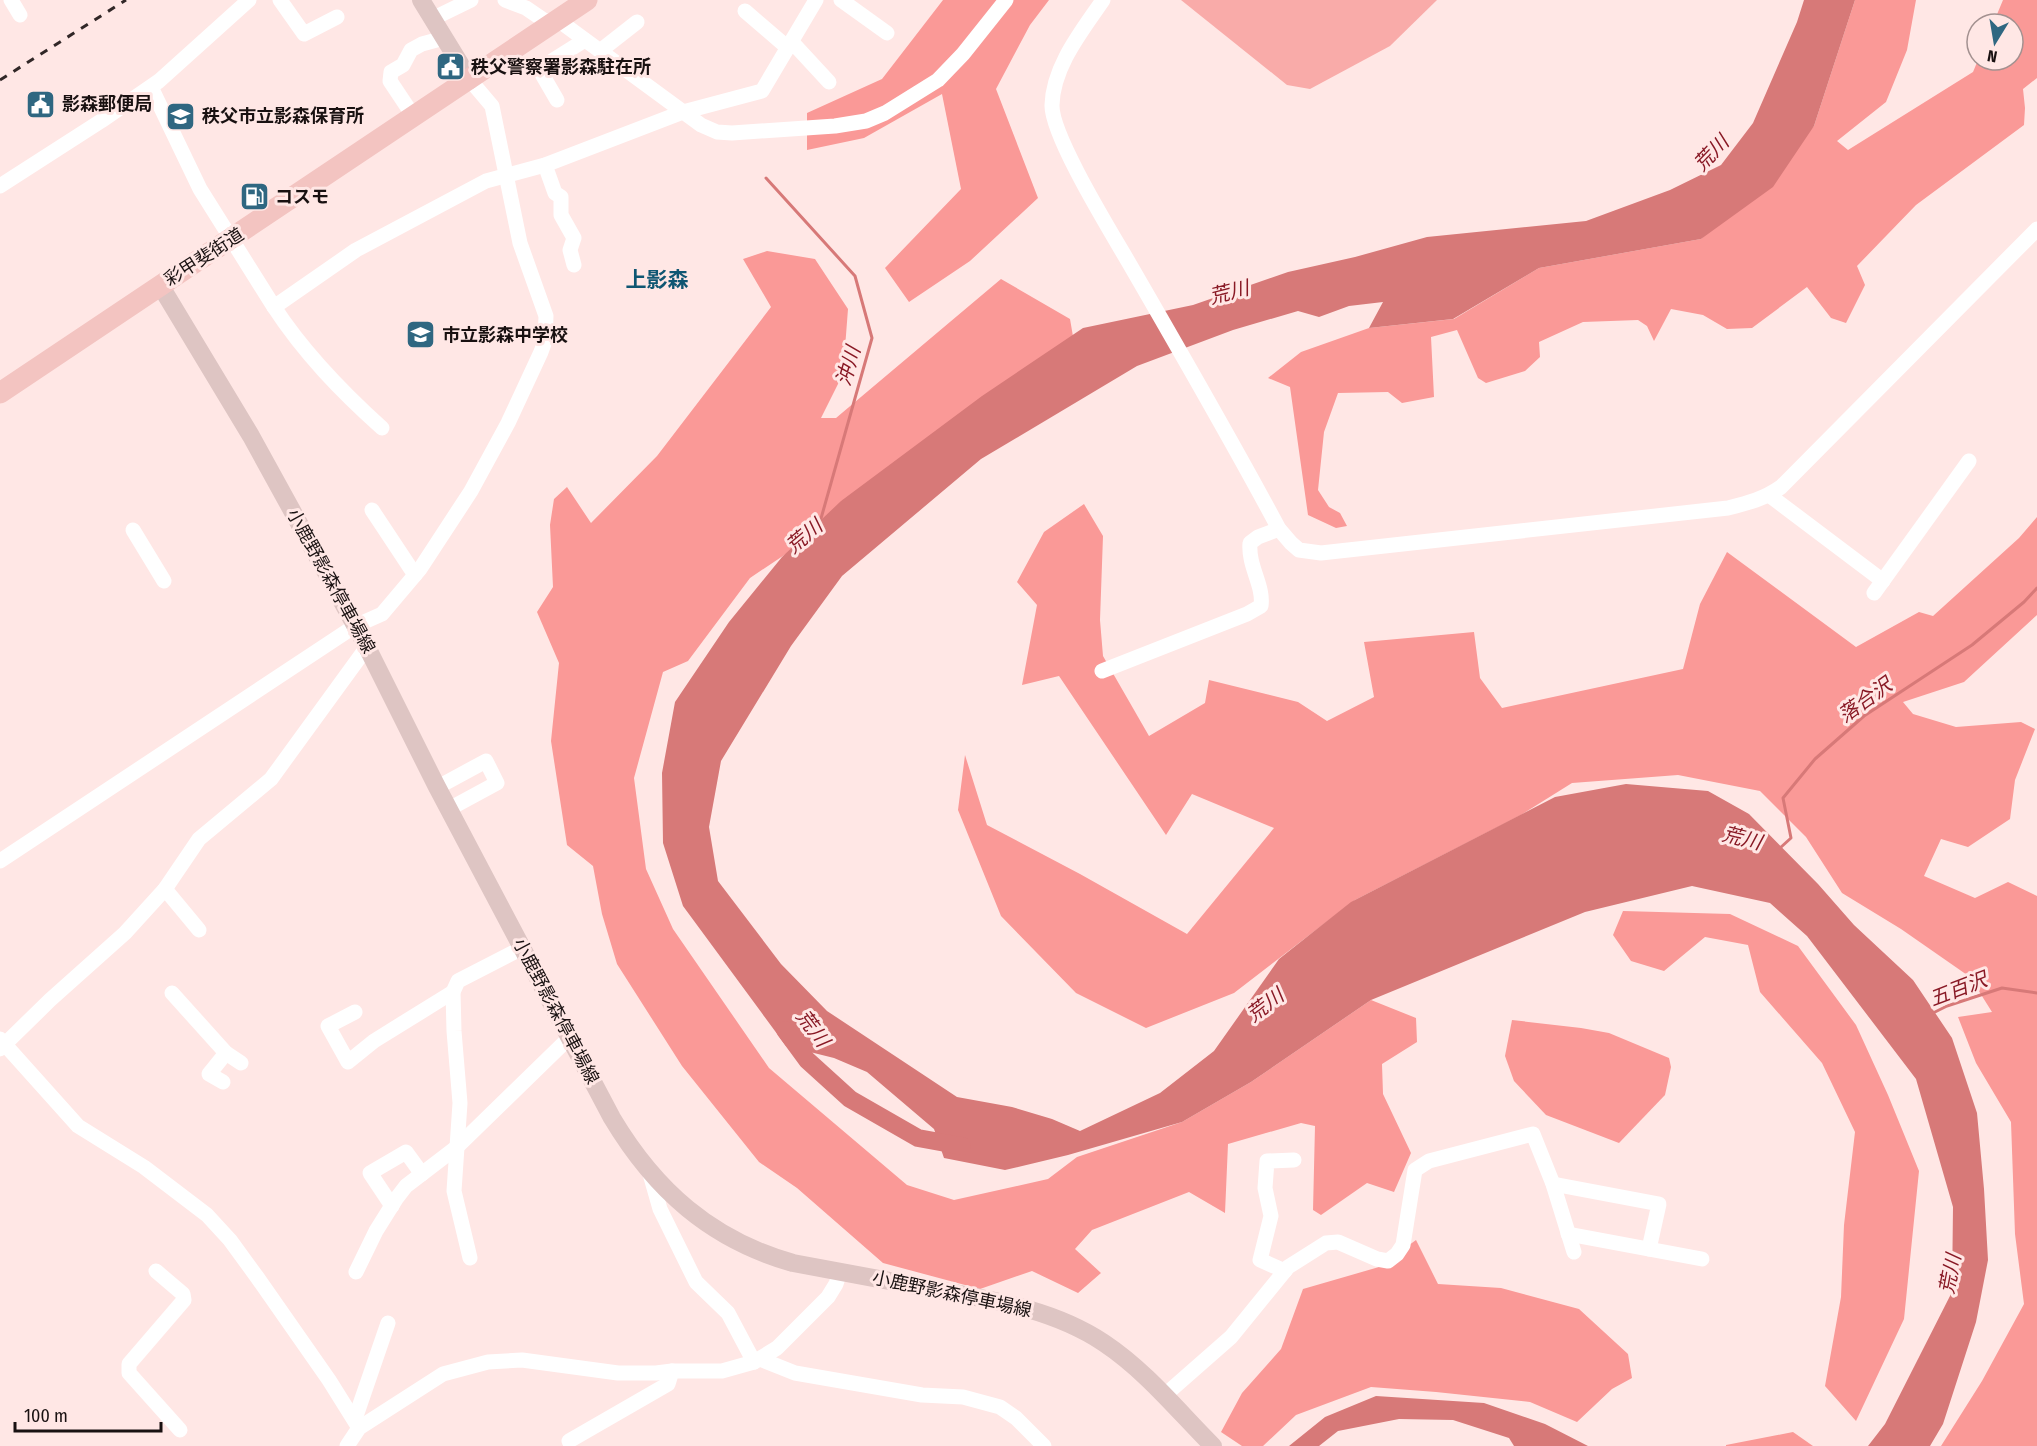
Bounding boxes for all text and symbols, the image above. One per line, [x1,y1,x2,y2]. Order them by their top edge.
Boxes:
north arrow [1965,12,2025,72]
text: N [1986,46,1999,66]
public building icon: 秩父警察署影森駐在所 [434,51,466,83]
place label: 秩父警察署影森駐在所 [471,56,651,78]
public building icon: 影森郵便局 [25,88,57,120]
place label: 影森郵便局 [62,93,152,115]
school or university icon: 秩父市立影森保育所 [165,100,197,132]
place label: 秩父市立影森保育所 [202,105,364,127]
water label: 荒川 [1688,129,1735,176]
fuel station icon: コスモ [238,181,270,213]
place label: コスモ [275,186,329,208]
street label: 彩甲斐街道 [160,223,248,291]
district label: 上影森 [626,267,689,293]
water label: 荒川 [1207,275,1253,308]
school or university icon: 市立影森中学校 [405,319,437,351]
place label: 市立影森中学校 [442,324,568,346]
water label: 沖川 [831,342,866,389]
street label: 小鹿野影森停車場線 [282,505,380,657]
water label: 荒川 [781,513,829,558]
water label: 落合沢 [1834,671,1899,727]
water label: 荒川 [1720,822,1766,855]
street label: 小鹿野影森停車場線 [508,934,604,1088]
water label: 五百沢 [1926,966,1993,1011]
water label: 荒川 [1242,982,1290,1027]
water label: 荒川 [791,1005,836,1053]
water label: 荒川 [1934,1250,1966,1296]
street label: 小鹿野影森停車場線 [870,1266,1034,1322]
scale bar [15,1395,160,1433]
text: 100 m [24,1405,68,1427]

